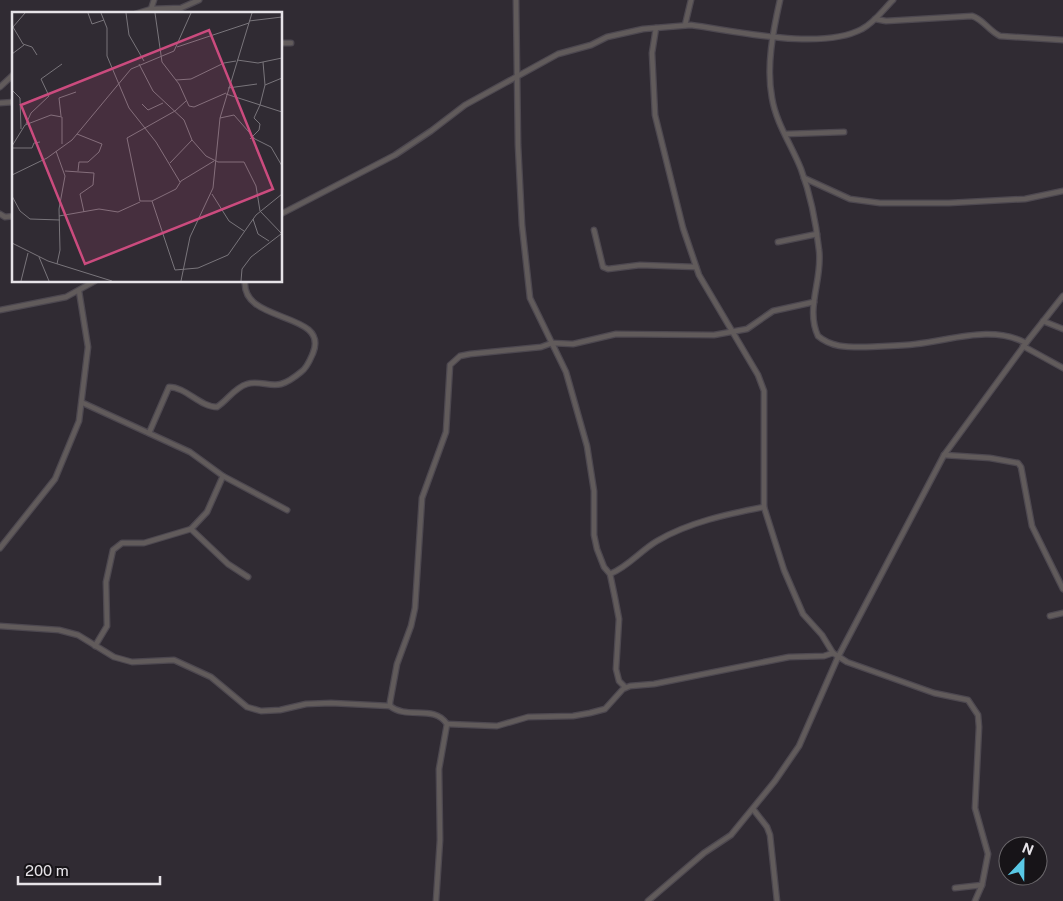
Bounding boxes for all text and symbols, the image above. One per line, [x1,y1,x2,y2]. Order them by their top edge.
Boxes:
inset map [12,12,282,282]
north arrow [998,836,1048,886]
text: N [1020,839,1036,858]
scale bar [18,854,160,886]
text: 200 m [25,862,69,879]

